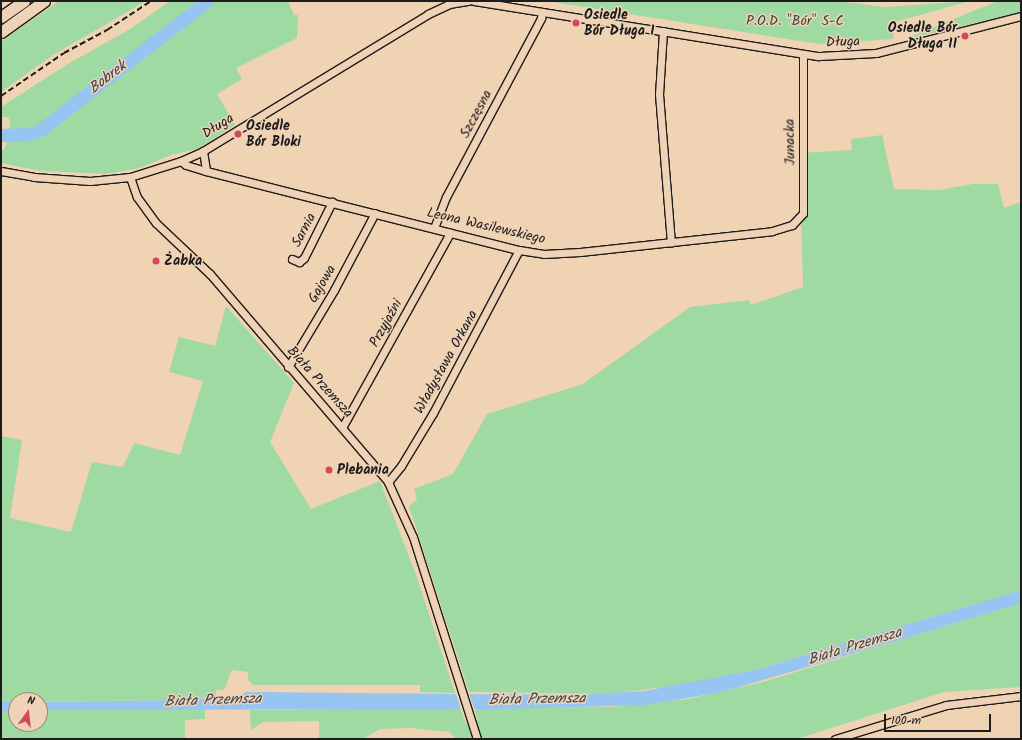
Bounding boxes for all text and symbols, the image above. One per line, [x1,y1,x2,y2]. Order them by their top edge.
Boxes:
place label: Osiedle Bór Długa I [584,7,655,40]
park label: P.O.D. "Bór" S-C [746,13,844,29]
marker: Osiedle Bór Długa I [571,18,581,28]
place label: Osiedle Bór Długa II [888,20,957,52]
marker: Osiedle Bór Długa II [960,31,970,41]
street label: Długa [826,33,860,51]
water label: Bobrek [86,58,130,98]
street label: Szczęsna [456,87,496,141]
street label: Długa [199,110,237,142]
place label: Osiedle Bór Bloki [246,118,301,150]
street label: Junacka [781,119,799,165]
marker: Osiedle Bór Bloki [233,129,243,139]
street label: Leona Wasilewskiego [425,204,547,248]
street label: Sarnia [288,210,320,250]
place label: Żabka [164,253,202,269]
marker: Żabka [151,256,161,266]
street label: Gajowa [304,262,340,306]
street label: Przyjaźni [366,296,406,350]
street label: Władysława Orkana [411,307,481,417]
street label: Biała Przemsza [283,343,357,421]
place label: Plebania [337,462,389,478]
marker: Plebania [324,465,334,475]
water label: Biała Przemsza [806,624,904,670]
water label: Biała Przemsza [164,690,262,712]
water label: Biała Przemsza [488,690,586,710]
north arrow [8,692,48,732]
text: N [25,692,37,711]
scale bar [886,706,993,732]
text: 100 m [891,711,921,730]

